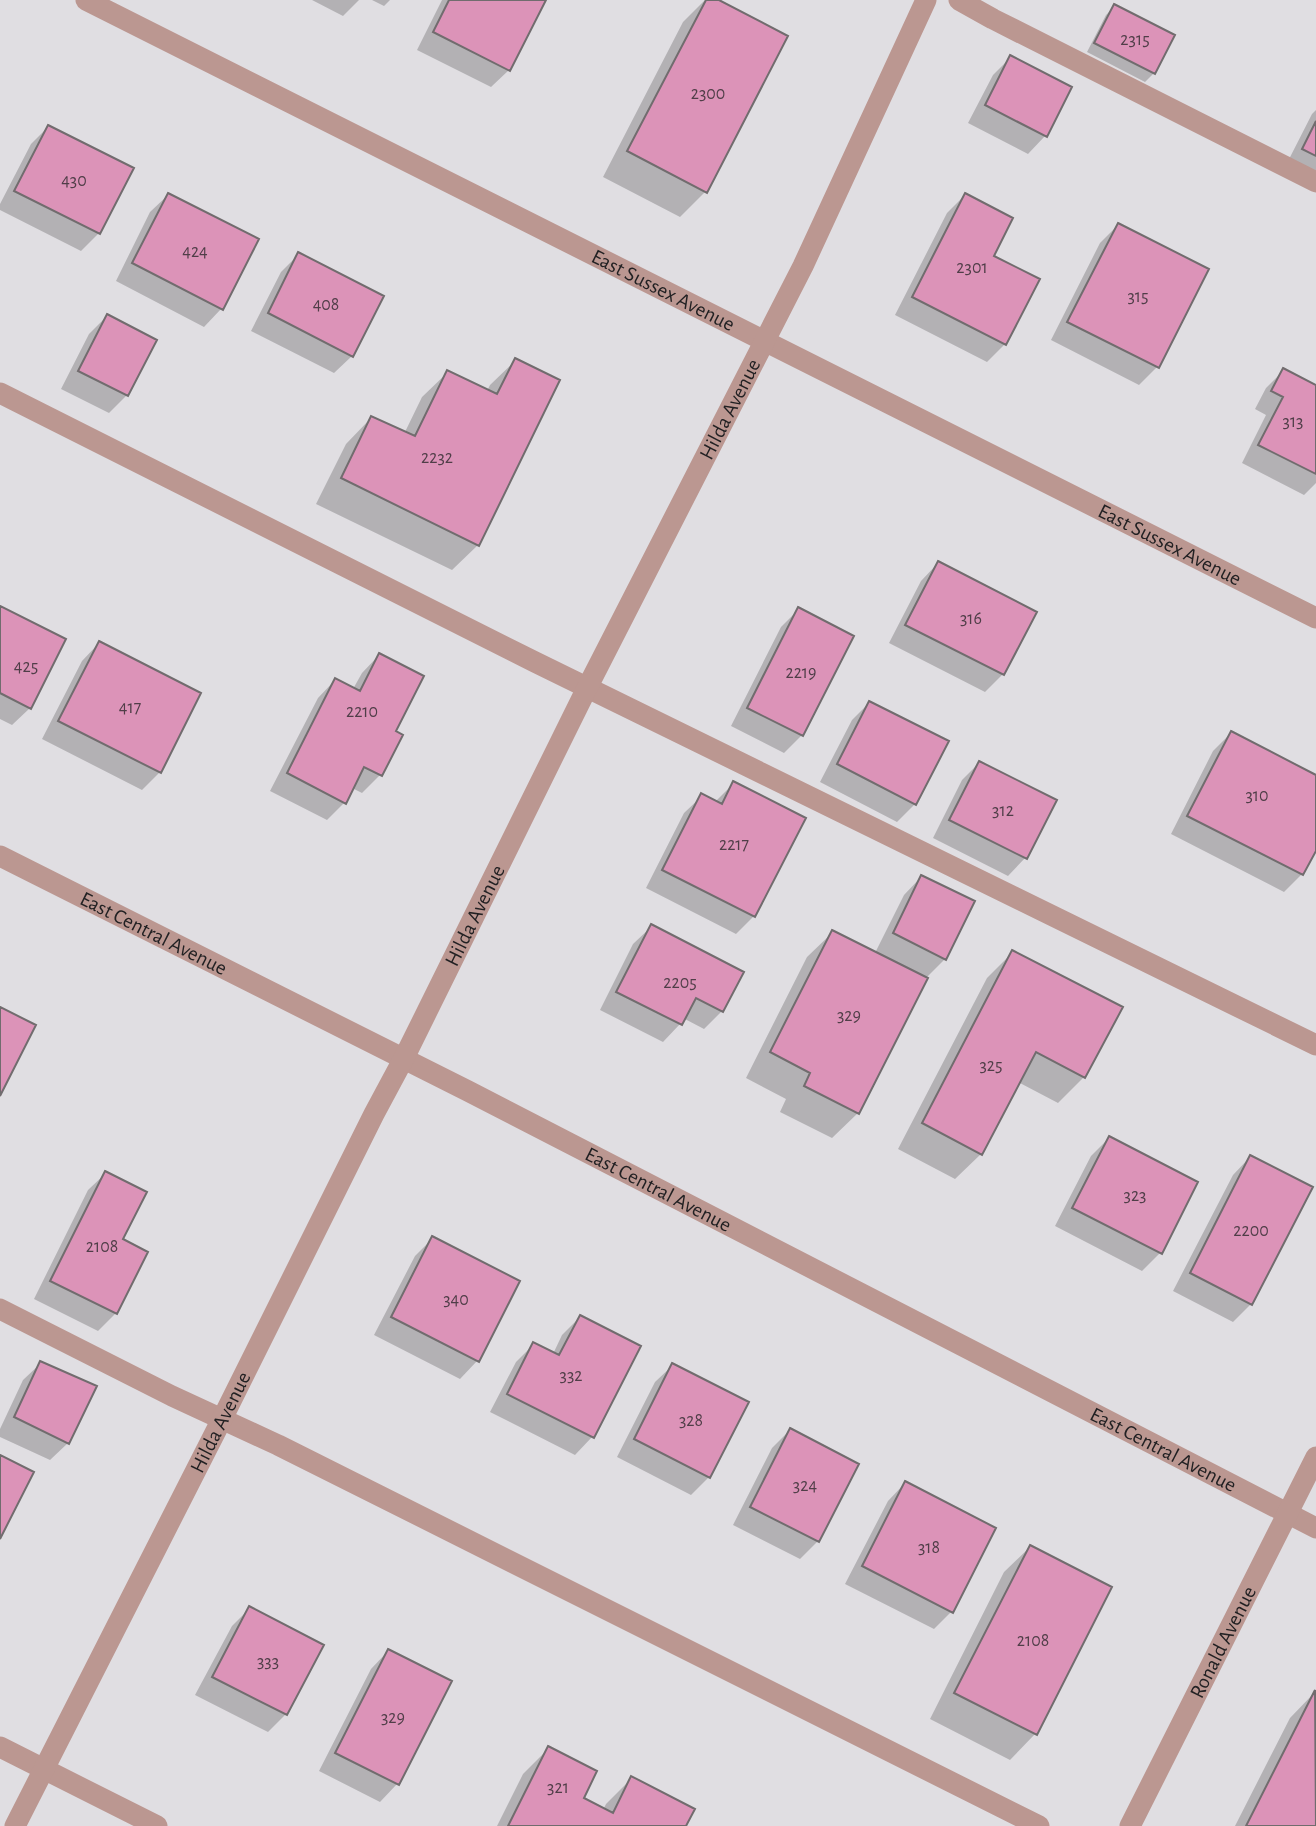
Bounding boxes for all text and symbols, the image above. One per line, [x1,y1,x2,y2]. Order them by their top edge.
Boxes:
house number: 2315 [1120,31,1150,49]
house number: 2300 [691,85,725,103]
house number: 430 [61,172,87,190]
house number: 424 [182,243,208,261]
street label: East Sussex Avenue [588,246,738,335]
house number: 2301 [956,259,988,277]
house number: 315 [1127,288,1149,306]
house number: 408 [313,296,339,314]
street label: Hilda Avenue [696,356,765,463]
house number: 313 [1282,413,1304,431]
house number: 2232 [421,449,453,467]
street label: East Sussex Avenue [1095,500,1245,590]
house number: 316 [960,610,982,628]
house number: 425 [14,658,38,676]
house number: 2219 [785,664,817,682]
house number: 417 [119,699,141,717]
house number: 2210 [346,703,378,721]
house number: 310 [1245,787,1269,805]
house number: 312 [992,802,1014,820]
house number: 2217 [719,836,749,854]
street label: Hilda Avenue [441,862,509,970]
street label: East Central Avenue [77,888,230,979]
house number: 2205 [663,974,697,992]
house number: 329 [837,1007,861,1025]
house number: 325 [979,1057,1003,1075]
street label: East Central Avenue [582,1143,735,1236]
house number: 323 [1123,1187,1147,1205]
house number: 2200 [1233,1222,1269,1240]
house number: 2108 [86,1238,118,1256]
house number: 340 [443,1291,469,1309]
house number: 332 [559,1367,583,1385]
street label: Hilda Avenue [187,1369,255,1476]
street label: East Central Avenue [1087,1404,1240,1496]
house number: 328 [679,1412,703,1430]
house number: 324 [793,1477,817,1495]
house number: 318 [918,1539,940,1557]
street label: Ronald Avenue [1186,1583,1260,1702]
house number: 2108 [1017,1632,1049,1650]
house number: 333 [257,1653,279,1671]
house number: 329 [381,1709,405,1727]
house number: 321 [547,1779,569,1797]

